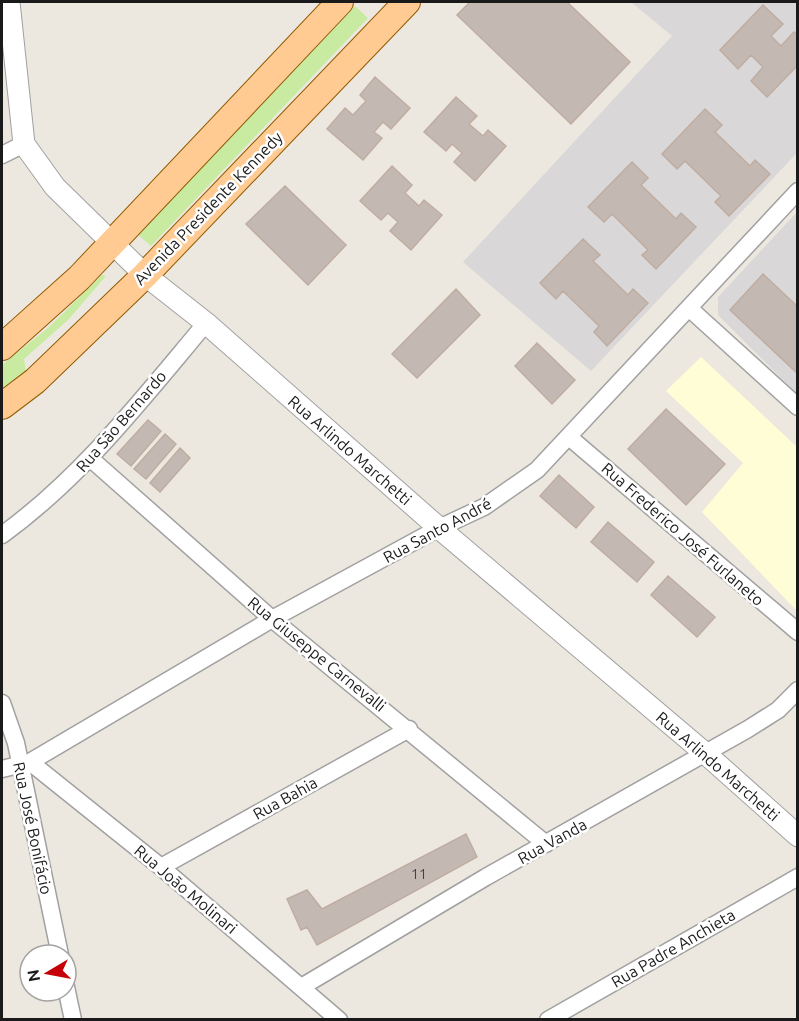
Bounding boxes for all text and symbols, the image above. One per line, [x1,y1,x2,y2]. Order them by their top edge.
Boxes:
street label: Avenida Presidente Kennedy [130,128,286,288]
street label: Rua São Bernardo [72,367,170,475]
street label: Rua Arlindo Marchetti [285,392,415,508]
street label: Rua Frederico José Furlaneto [598,459,768,609]
street label: Rua Santo André [380,494,494,566]
street label: Rua Giuseppe Carnevalli [245,593,389,715]
street label: Rua Arlindo Marchetti [653,708,783,824]
street label: Rua José Bonifácio [10,760,56,896]
street label: Rua Bahia [250,773,320,823]
street label: Rua Vanda [514,815,590,867]
street label: Rua João Molinari [131,841,241,937]
house number: 11 [411,866,427,882]
street label: Rua Padre Anchieta [608,905,738,991]
north arrow [18,943,78,1003]
text: N [23,968,43,983]

